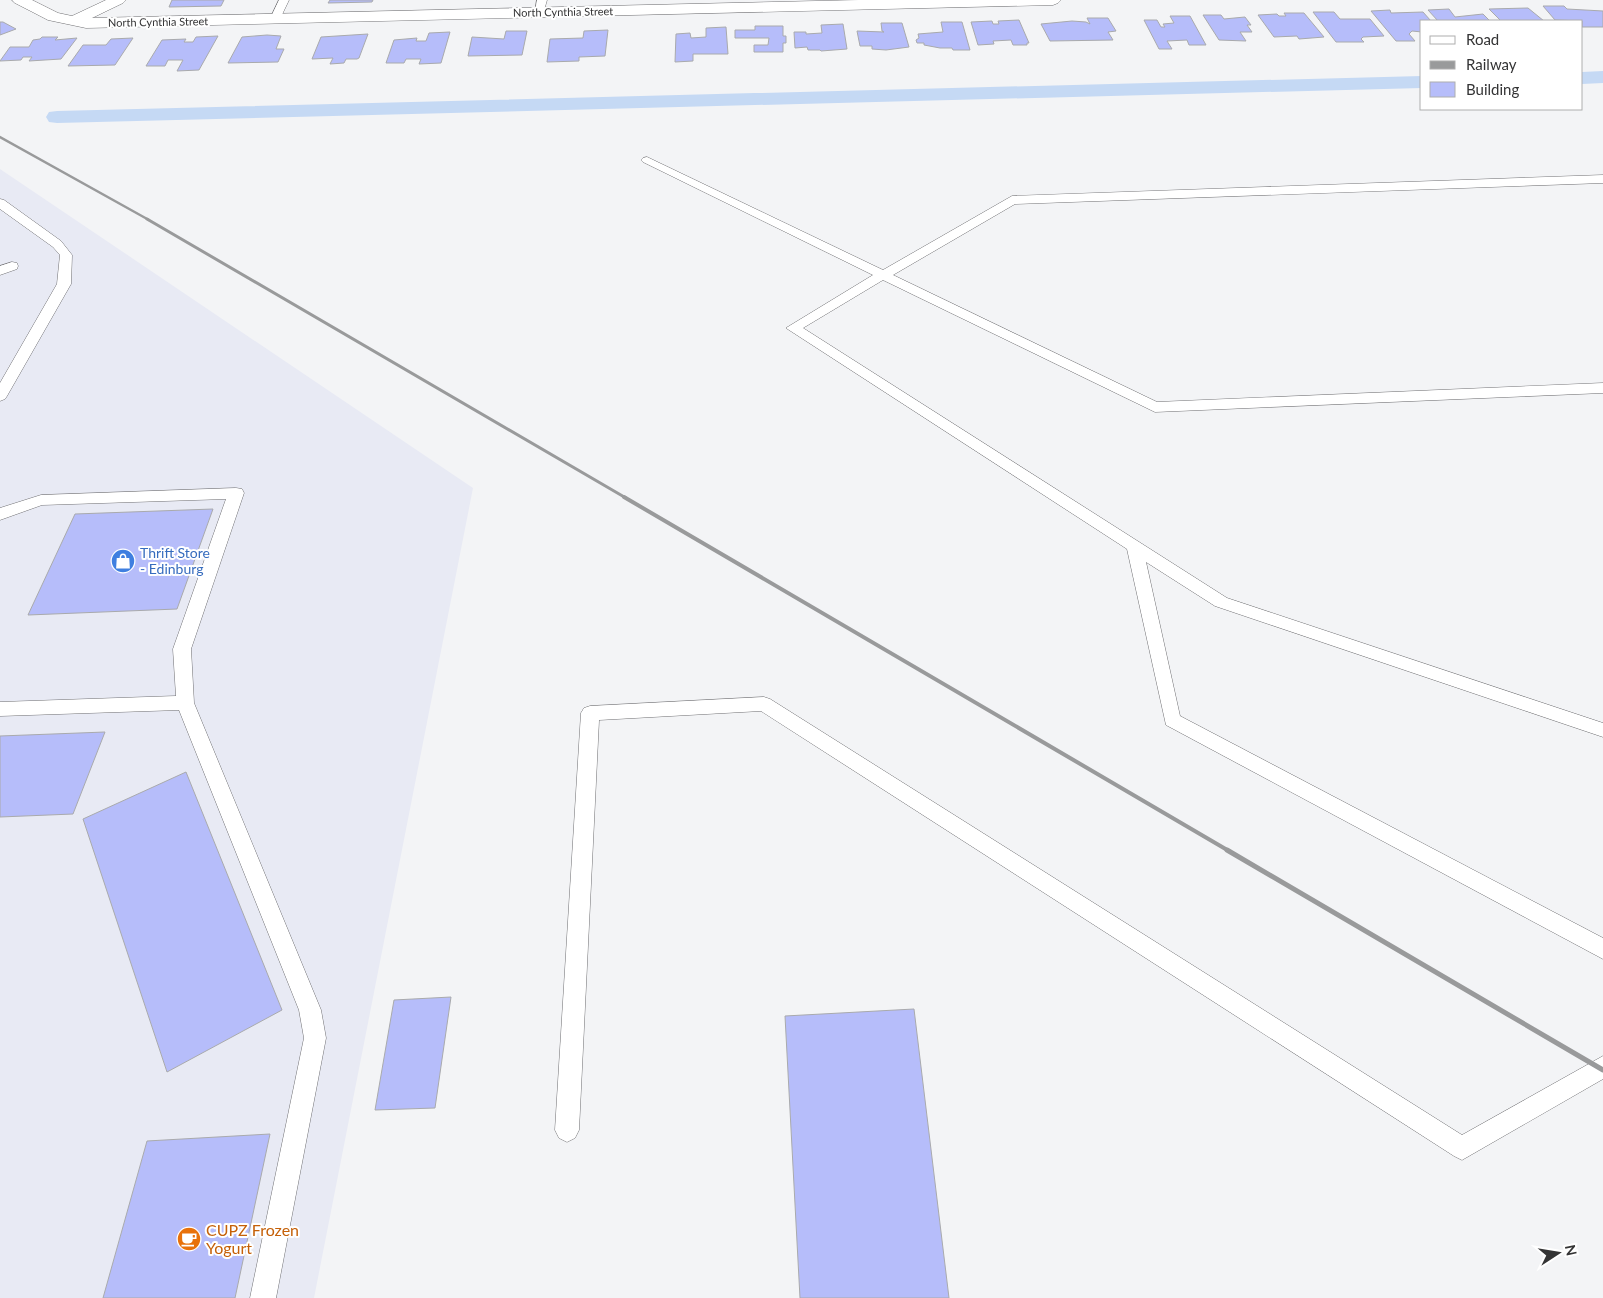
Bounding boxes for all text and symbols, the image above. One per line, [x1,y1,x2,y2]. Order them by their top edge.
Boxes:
street label: North Cynthia Street [513,4,613,19]
street label: North Cynthia Street [108,14,208,29]
legend [1420,20,1583,110]
text: Road [1466,30,1499,48]
text: Railway [1466,55,1517,73]
text: Building [1466,80,1519,98]
place label: Thrift Store - Edinburg [140,544,210,577]
shop icon: Thrift Store - Edinburg [110,548,136,574]
place label: CUPZ Frozen Yogurt [206,1220,299,1257]
cafe icon: CUPZ Frozen Yogurt [176,1226,202,1252]
north arrow [1533,1228,1583,1278]
text: N [1562,1243,1581,1257]

